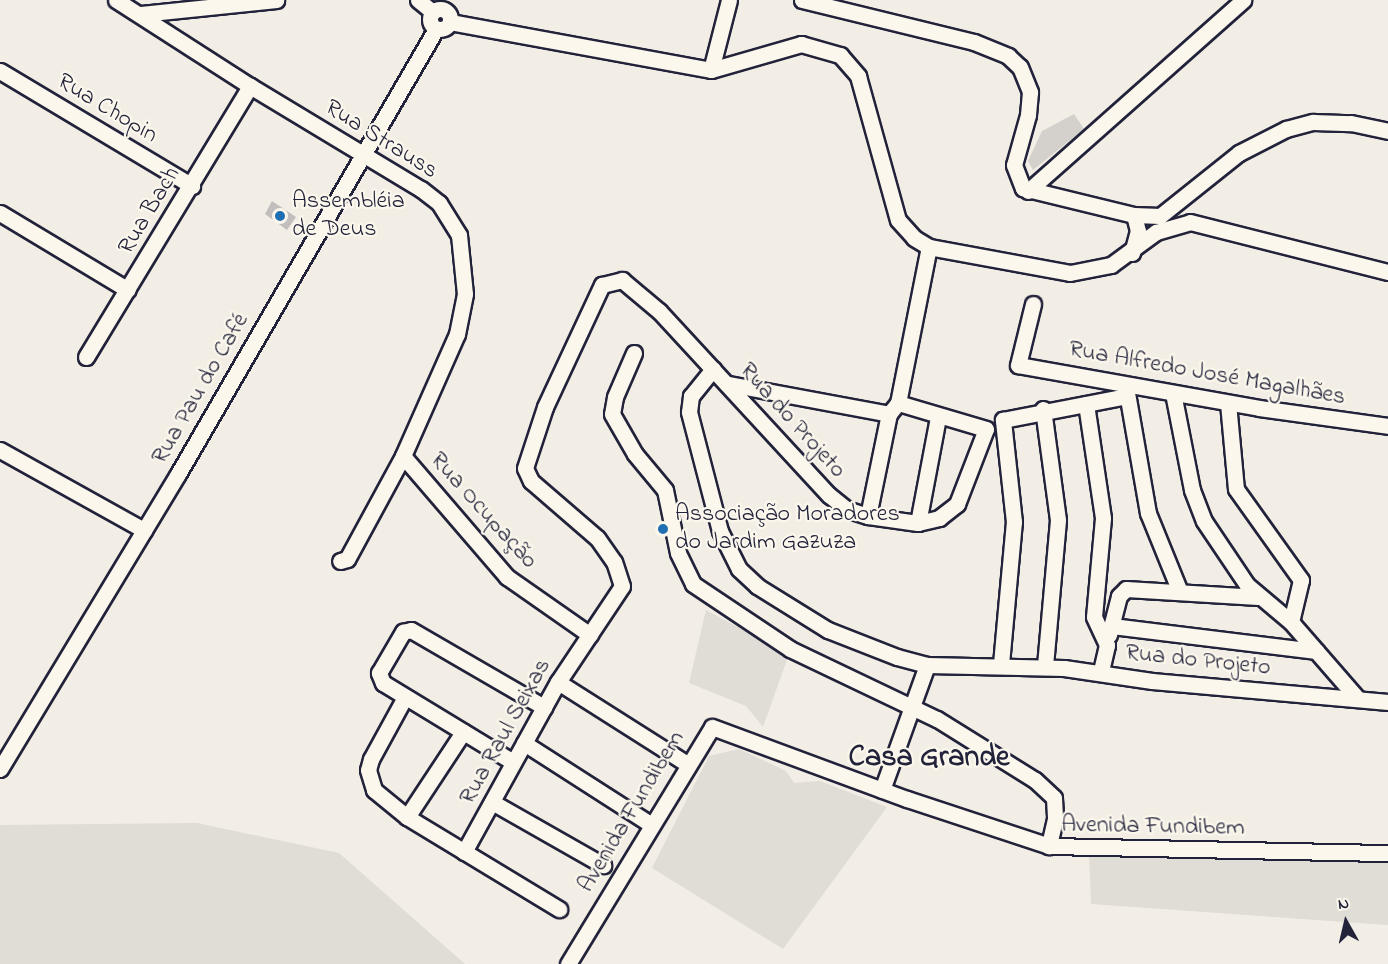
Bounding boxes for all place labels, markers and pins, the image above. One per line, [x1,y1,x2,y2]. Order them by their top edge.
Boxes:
place label: Assembléia de Deus [292,188,405,244]
marker: Assembléia de Deus [273,209,287,223]
place label: Associação Moradores do Jardim Gazuza [675,501,900,557]
marker: Associação Moradores do Jardim Gazuza [656,522,670,536]

